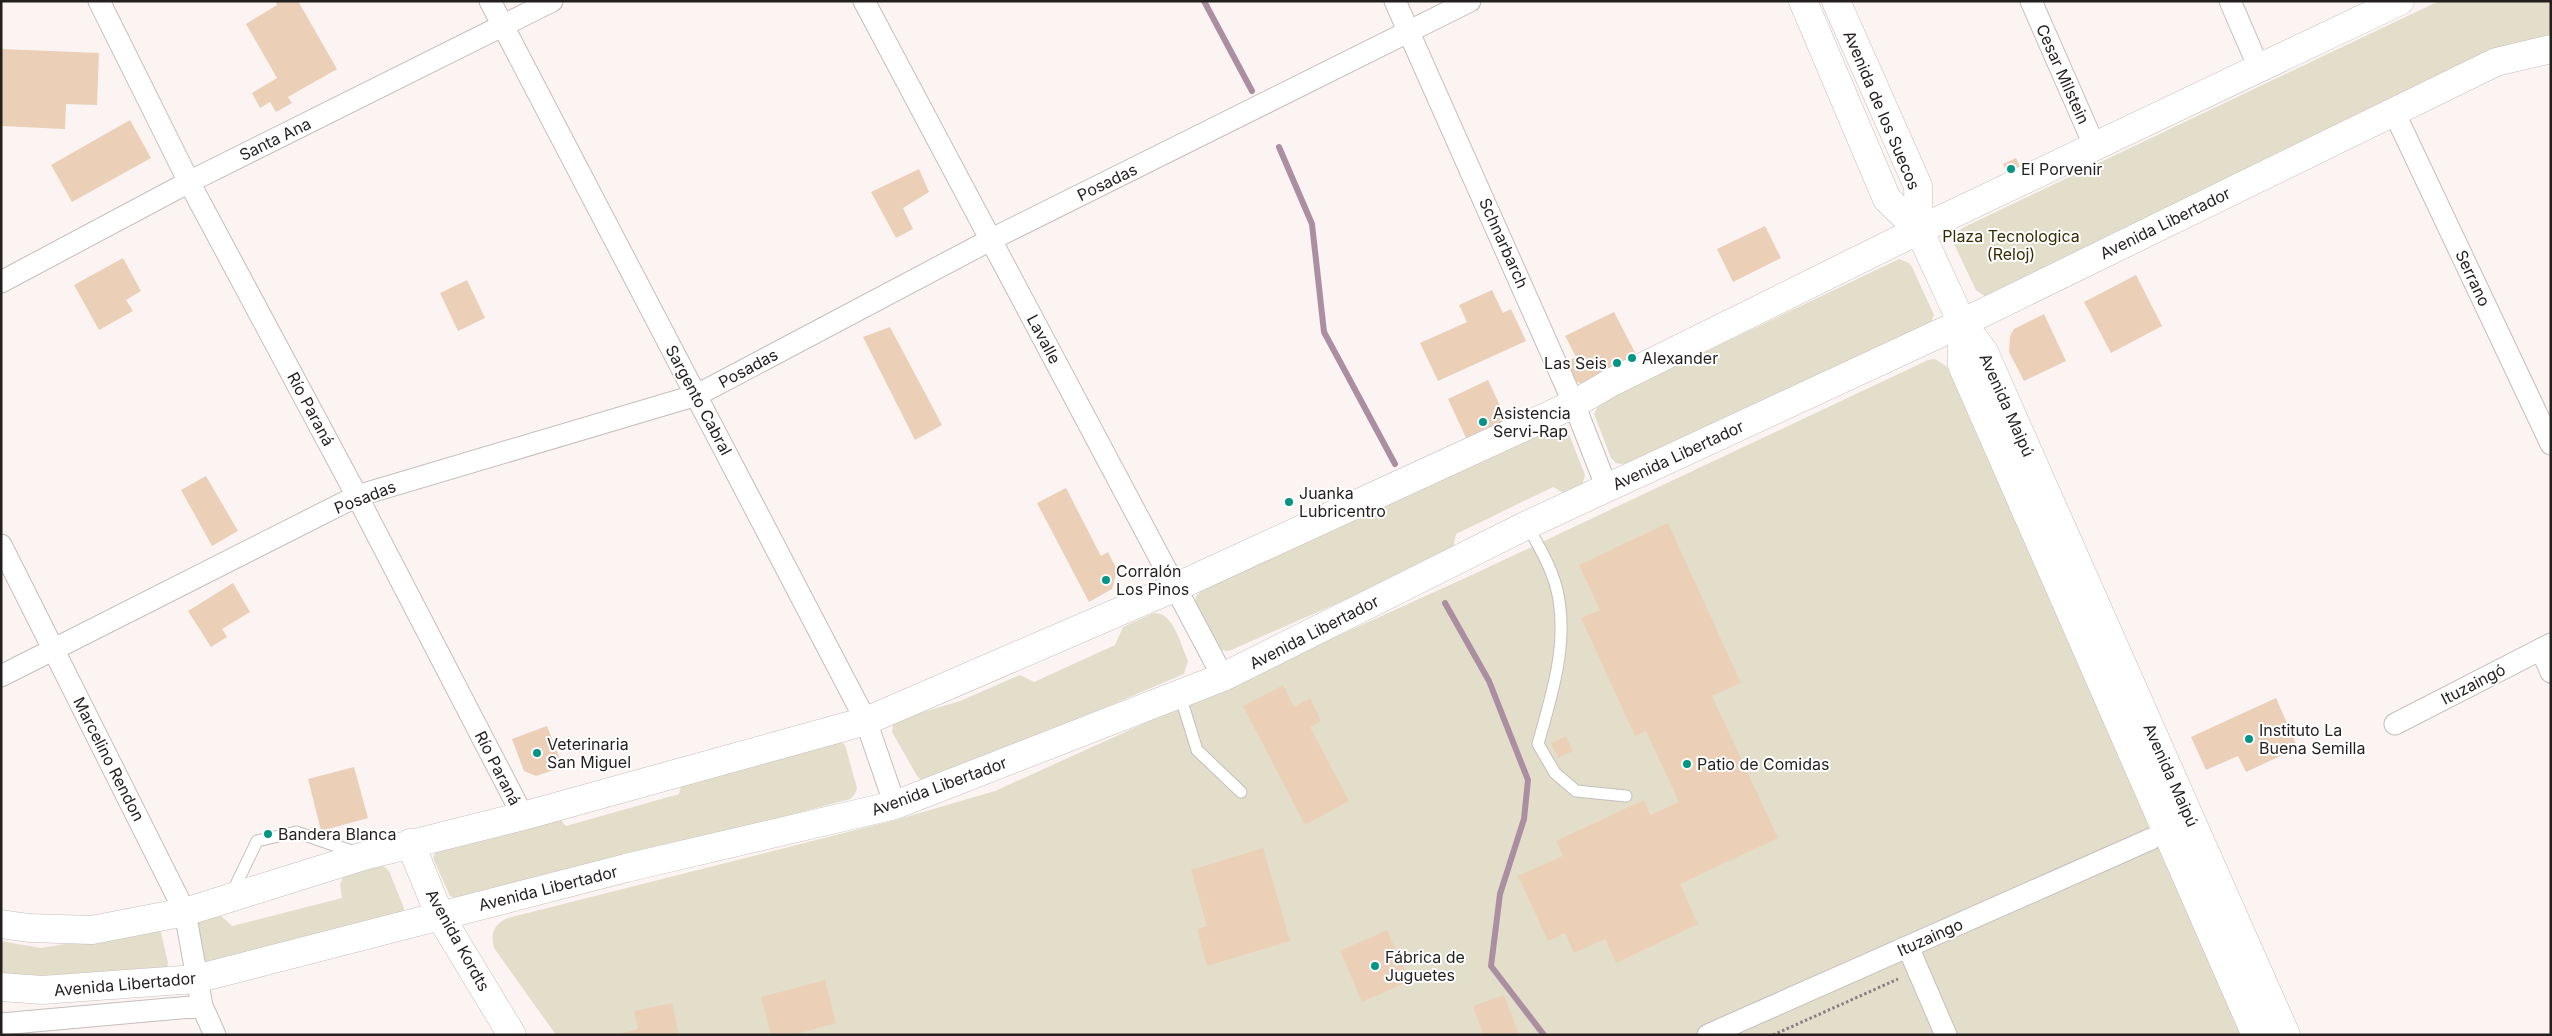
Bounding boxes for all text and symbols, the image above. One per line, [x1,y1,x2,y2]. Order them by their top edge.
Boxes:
street label: Cesar Milstein [2032,21,2094,127]
street label: Avenida de los Suecos [1839,27,1925,193]
street label: Santa Ana [236,113,314,165]
street label: Posadas [1074,159,1140,205]
place label: El Porvenir [2021,159,2102,179]
marker: El Porvenir [2005,163,2017,175]
street label: Avenida Libertador [2097,183,2233,263]
street label: Schnarbarch [1475,195,1533,291]
park label: Plaza Tecnologica (Reloj) [1942,226,2080,264]
street label: Serrano [2451,247,2495,309]
street label: Lavalle [1023,311,1065,367]
street label: Sargento Cabral [662,341,736,459]
street label: Posadas [715,344,781,392]
place label: Alexander [1642,348,1718,368]
street label: Avenida Maipú [1975,350,2039,460]
marker: Alexander [1626,352,1638,364]
place label: Las Seis [1544,353,1607,373]
marker: Las Seis [1611,357,1623,369]
street label: Río Paraná [283,369,339,449]
place label: Asistencia Servi-Rap [1493,403,1571,441]
marker: Asistencia Servi-Rap [1477,416,1489,428]
street label: Avenida Libertador [1609,416,1747,494]
street label: Posadas [331,476,399,518]
place label: Juanka Lubricentro [1299,483,1386,521]
marker: Juanka Lubricentro [1283,496,1295,508]
place label: Corralón Los Pinos [1116,561,1189,599]
marker: Corralón Los Pinos [1100,574,1112,586]
street label: Avenida Libertador [1246,591,1382,673]
street label: Ituzaingó [2437,659,2509,709]
street label: Marcelino Rendon [69,694,149,824]
street label: Avenida Maipú [2139,720,2203,830]
place label: Instituto La Buena Semilla [2259,720,2365,758]
street label: Río Paraná [471,727,525,809]
marker: Instituto La Buena Semilla [2243,733,2255,745]
place label: Veterinaria San Miguel [547,734,631,772]
marker: Veterinaria San Miguel [531,747,543,759]
street label: Avenida Libertador [869,752,1009,820]
place label: Patio de Comidas [1697,754,1829,774]
marker: Patio de Comidas [1681,758,1693,770]
place label: Bandera Blanca [278,824,397,844]
marker: Bandera Blanca [262,828,274,840]
street label: Avenida Libertador [476,861,620,915]
street label: Avenida Kordts [422,885,494,995]
street label: Ituzaingo [1894,914,1966,960]
place label: Fábrica de Juguetes [1385,947,1465,985]
marker: Fábrica de Juguetes [1369,960,1381,972]
street label: Avenida Libertador [53,968,197,1000]

